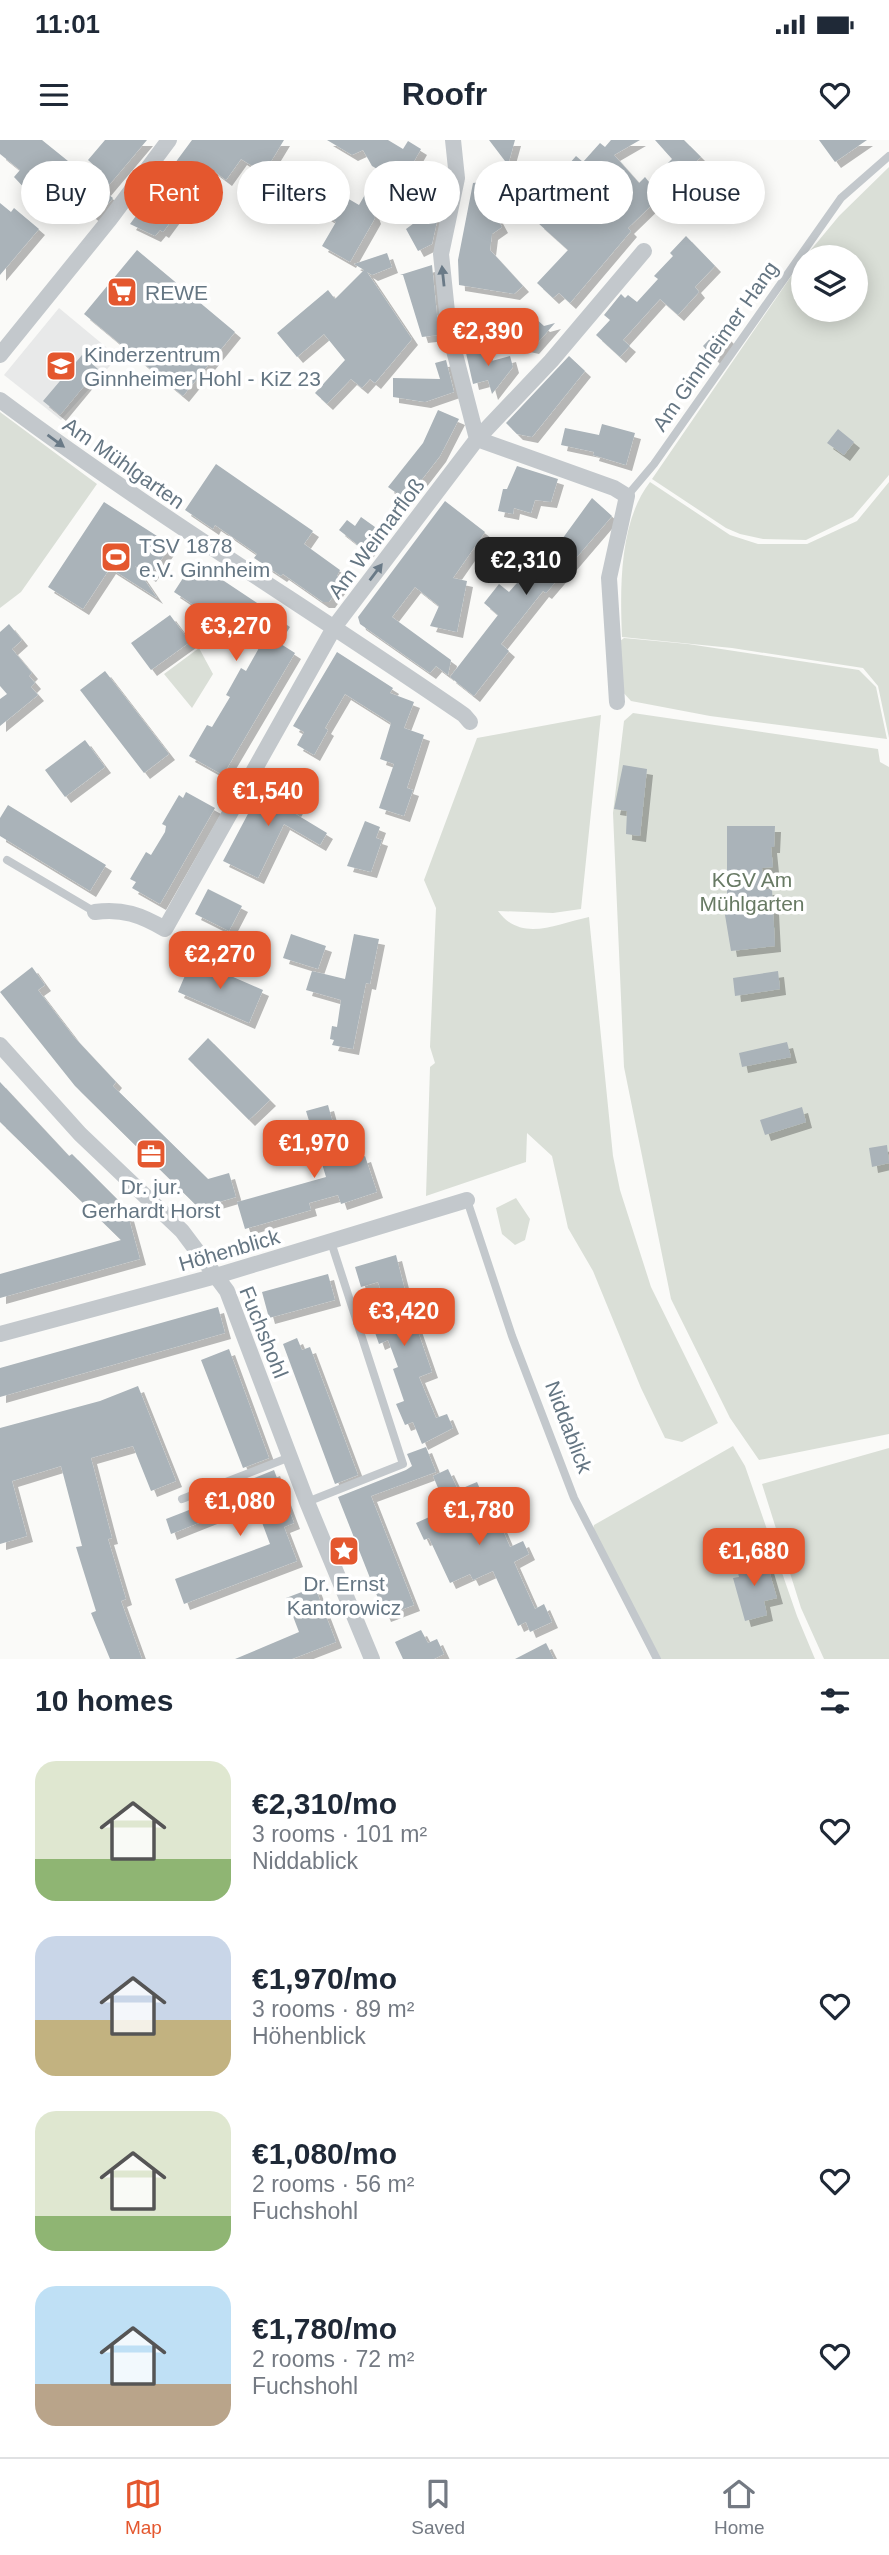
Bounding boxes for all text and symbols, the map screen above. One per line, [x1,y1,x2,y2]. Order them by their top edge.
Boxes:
text: 11:01 [35,9,100,39]
icon: menu [35,76,73,114]
text: Roofr [402,76,487,112]
icon: heart [816,76,854,114]
chip: Buy [21,161,110,224]
chip: Rent [124,161,223,224]
chip: Filters [237,161,350,224]
chip: New [364,161,460,224]
chip: Apartment [474,161,633,224]
chip: House [647,161,765,224]
map controls [791,245,868,322]
button: layers [791,245,868,322]
street label: Am Ginnheimer Hang [648,257,782,435]
one-way arrow [438,265,449,287]
supermarket icon: REWE [105,275,139,309]
place label: REWE [145,281,208,304]
pin: €2,390 [431,308,545,368]
text: €2,390 [453,318,523,344]
place label: Kinderzentrum Ginnheimer Hohl - KiZ 23 [84,343,321,390]
school or university icon: Kinderzentrum Ginnheimer Hohl - KiZ 23 [44,349,78,383]
street label: Am Mühlgarten [59,413,189,513]
one-way arrow [47,434,65,448]
street label: Am Weimarfloß [323,473,429,603]
place label: TSV 1878 e.V. Ginnheim [139,534,270,581]
pin: €2,310 [469,538,583,597]
sports icon: TSV 1878 e.V. Ginnheim [99,540,133,574]
text: €2,310 [491,547,561,573]
one-way arrow [369,563,384,581]
pin: €3,270 [179,603,293,663]
text: €3,270 [201,613,271,639]
pin: €1,540 [211,768,325,828]
text: €1,540 [233,778,303,804]
park label: KGV Am Mühlgarten [699,868,805,915]
pin: €2,270 [163,932,277,991]
text: €2,270 [185,941,255,967]
pin: €1,970 [257,1121,371,1180]
text: €1,970 [279,1130,349,1156]
office icon: Dr. jur. Gerhardt Horst [134,1137,168,1171]
place label: Dr. jur. Gerhardt Horst [82,1175,221,1222]
street label: Höhenblick [176,1224,283,1275]
street label: Fuchshohl [235,1283,293,1381]
pin: €3,420 [347,1288,461,1348]
text: €3,420 [369,1298,439,1324]
street label: Niddablick [541,1378,597,1477]
pin: €1,080 [183,1478,297,1538]
text: €1,080 [205,1488,275,1514]
pin: €1,780 [422,1488,536,1547]
text: €1,780 [444,1497,514,1523]
pin: €1,680 [697,1528,811,1588]
place icon: Dr. Ernst Kantorowicz [327,1534,361,1568]
text: €1,680 [719,1538,789,1564]
place label: Dr. Ernst Kantorowicz [287,1572,401,1619]
icon: filters [816,1682,854,1720]
text: 10 homes [35,1684,173,1717]
text: €2,310/mo [252,1787,397,1820]
icon: home [91,1789,175,1873]
icon: heart [816,1812,854,1850]
text: 3 rooms · 101 m² [252,1821,427,1847]
text: Niddablick [252,1848,358,1874]
text: €1,970/mo [252,1962,397,1995]
icon: home [91,1964,175,2048]
icon: heart [816,1987,854,2025]
text: 3 rooms · 89 m² [252,1996,414,2022]
text: Höhenblick [252,2023,366,2049]
text: €1,080/mo [252,2137,397,2170]
icon: home [91,2139,175,2223]
icon: heart [816,2162,854,2200]
text: 2 rooms · 56 m² [252,2171,414,2197]
text: Fuchshohl [252,2198,358,2224]
text: €1,780/mo [252,2312,397,2345]
icon: home [91,2314,175,2398]
icon: heart [816,2337,854,2375]
text: 2 rooms · 72 m² [252,2346,414,2372]
text: Fuchshohl [252,2373,358,2399]
tab: Map [124,2475,162,2539]
tab: Saved [411,2475,465,2539]
tab: Home [714,2475,765,2539]

